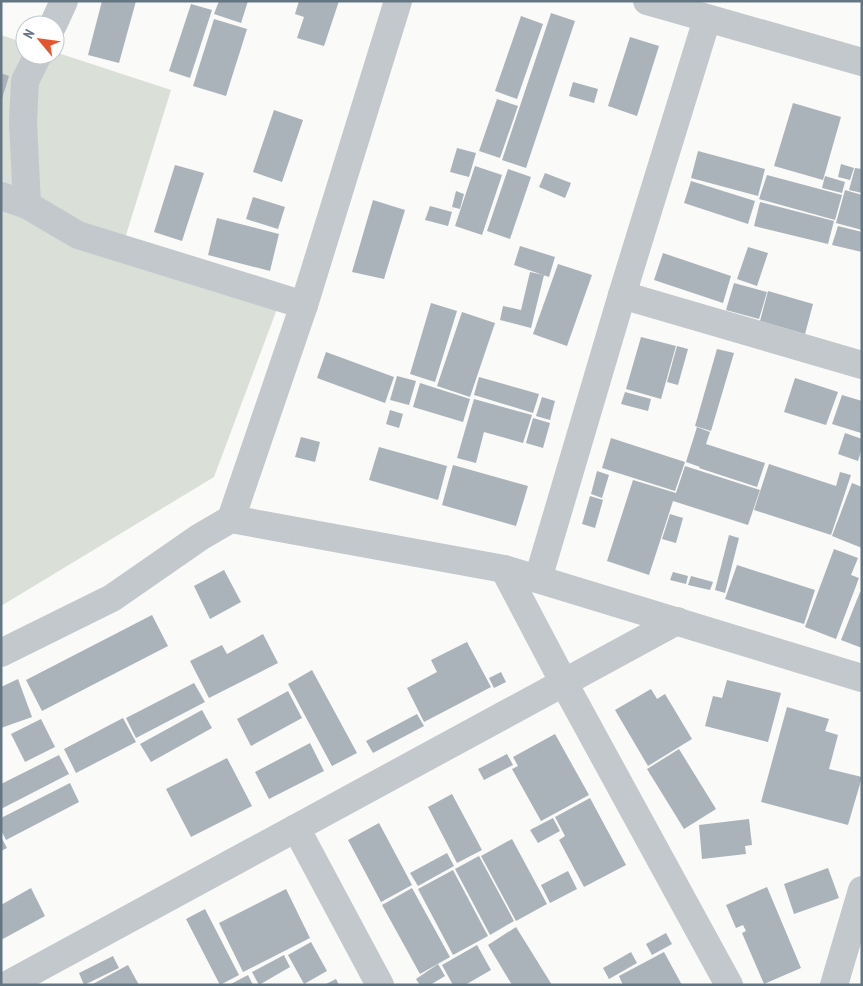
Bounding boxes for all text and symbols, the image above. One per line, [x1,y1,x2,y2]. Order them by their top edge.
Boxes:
north arrow [15,15,65,65]
text: N [19,26,38,41]

